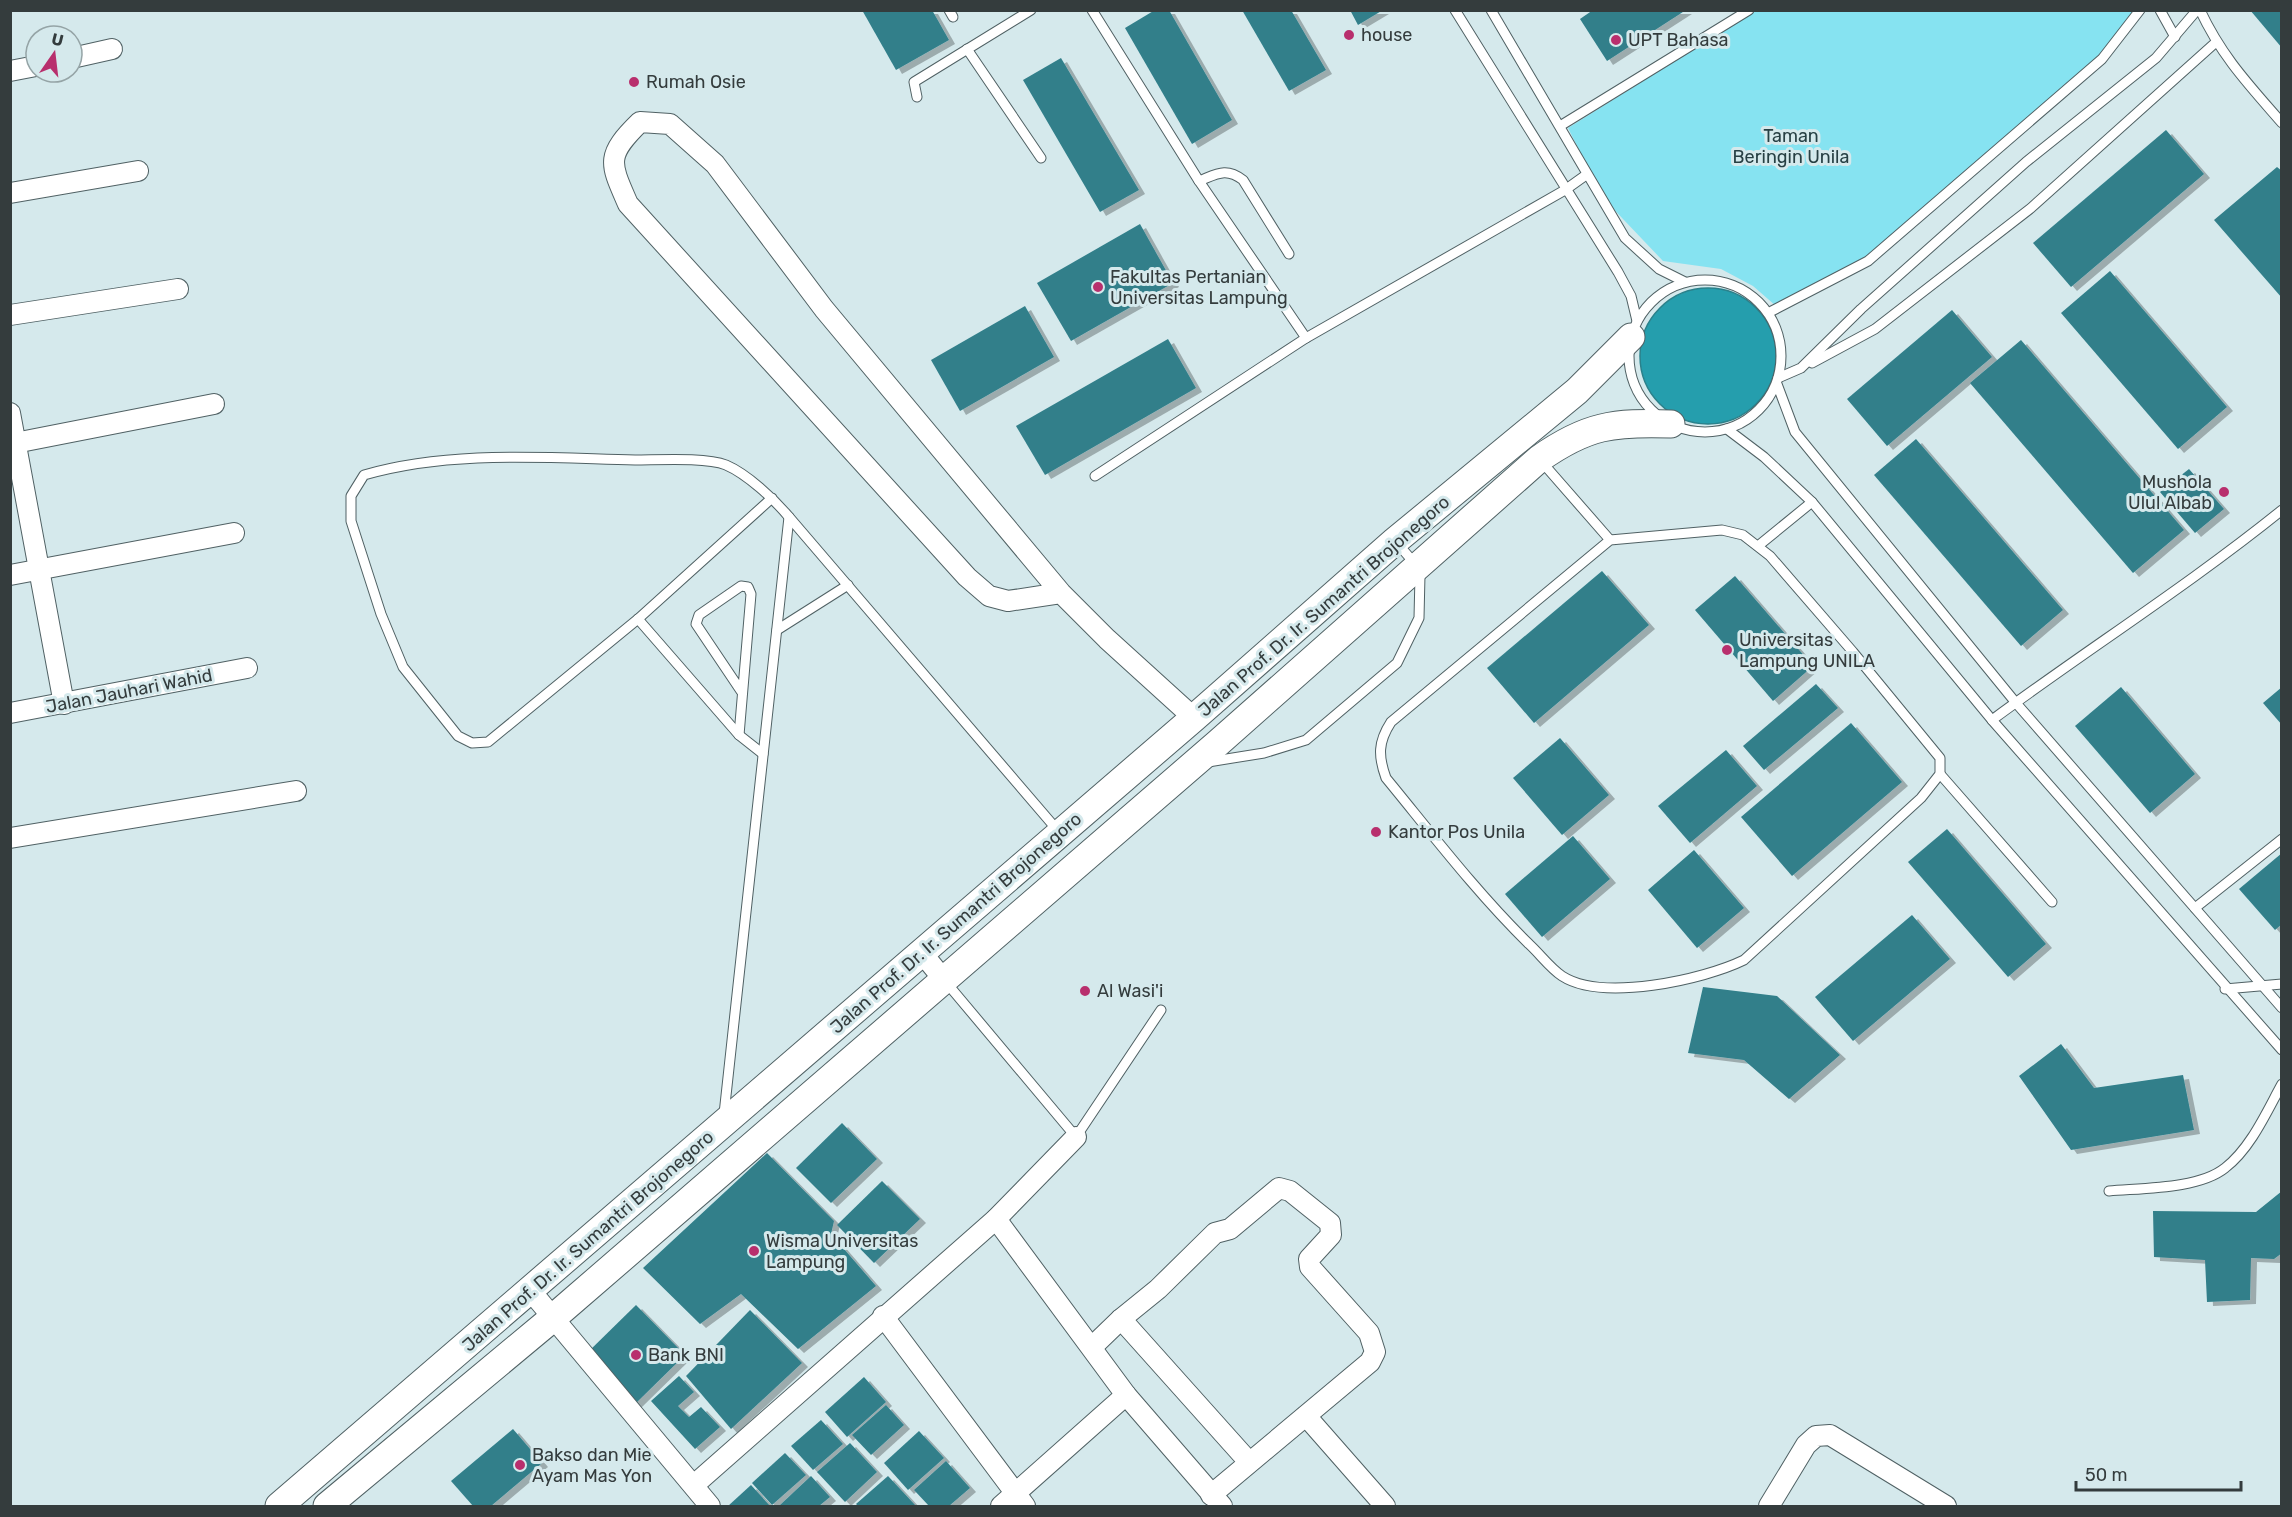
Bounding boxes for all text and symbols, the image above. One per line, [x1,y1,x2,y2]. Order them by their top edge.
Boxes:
north arrow [24,24,84,84]
place label: house [1361,24,1412,46]
marker: house [1342,28,1356,42]
text: U [50,29,65,51]
place label: UPT Bahasa [1628,29,1729,51]
marker: UPT Bahasa [1609,33,1623,47]
place label: Rumah Osie [646,71,746,93]
marker: Rumah Osie [627,75,641,89]
park label: Taman Beringin Unila [1733,125,1849,168]
place label: Fakultas Pertanian Universitas Lampung [1110,266,1288,309]
marker: Fakultas Pertanian Universitas Lampung [1091,280,1105,294]
place label: Mushola Ulul Albab [2128,471,2212,514]
marker: Mushola Ulul Albab [2217,485,2231,499]
street label: Jalan Prof. Dr. Ir. Sumantri Brojonegoro [1194,491,1454,721]
place label: Universitas Lampung UNILA [1739,629,1875,672]
marker: Universitas Lampung UNILA [1720,643,1734,657]
street label: Jalan Jauhari Wahid [44,664,214,718]
street label: Jalan Prof. Dr. Ir. Sumantri Brojonegoro [826,808,1086,1038]
place label: Kantor Pos Unila [1388,821,1525,843]
marker: Kantor Pos Unila [1369,825,1383,839]
place label: Al Wasi'i [1097,980,1163,1002]
marker: Al Wasi'i [1078,984,1092,998]
street label: Jalan Prof. Dr. Ir. Sumantri Brojonegoro [458,1126,718,1356]
place label: Wisma Universitas Lampung [766,1230,918,1273]
marker: Wisma Universitas Lampung [747,1244,761,1258]
place label: Bank BNI [648,1344,724,1366]
marker: Bank BNI [629,1348,643,1362]
place label: Bakso dan Mie Ayam Mas Yon [532,1444,652,1487]
scale bar [2076,1454,2241,1492]
marker: Bakso dan Mie Ayam Mas Yon [513,1458,527,1472]
text: 50 m [2085,1464,2128,1486]

